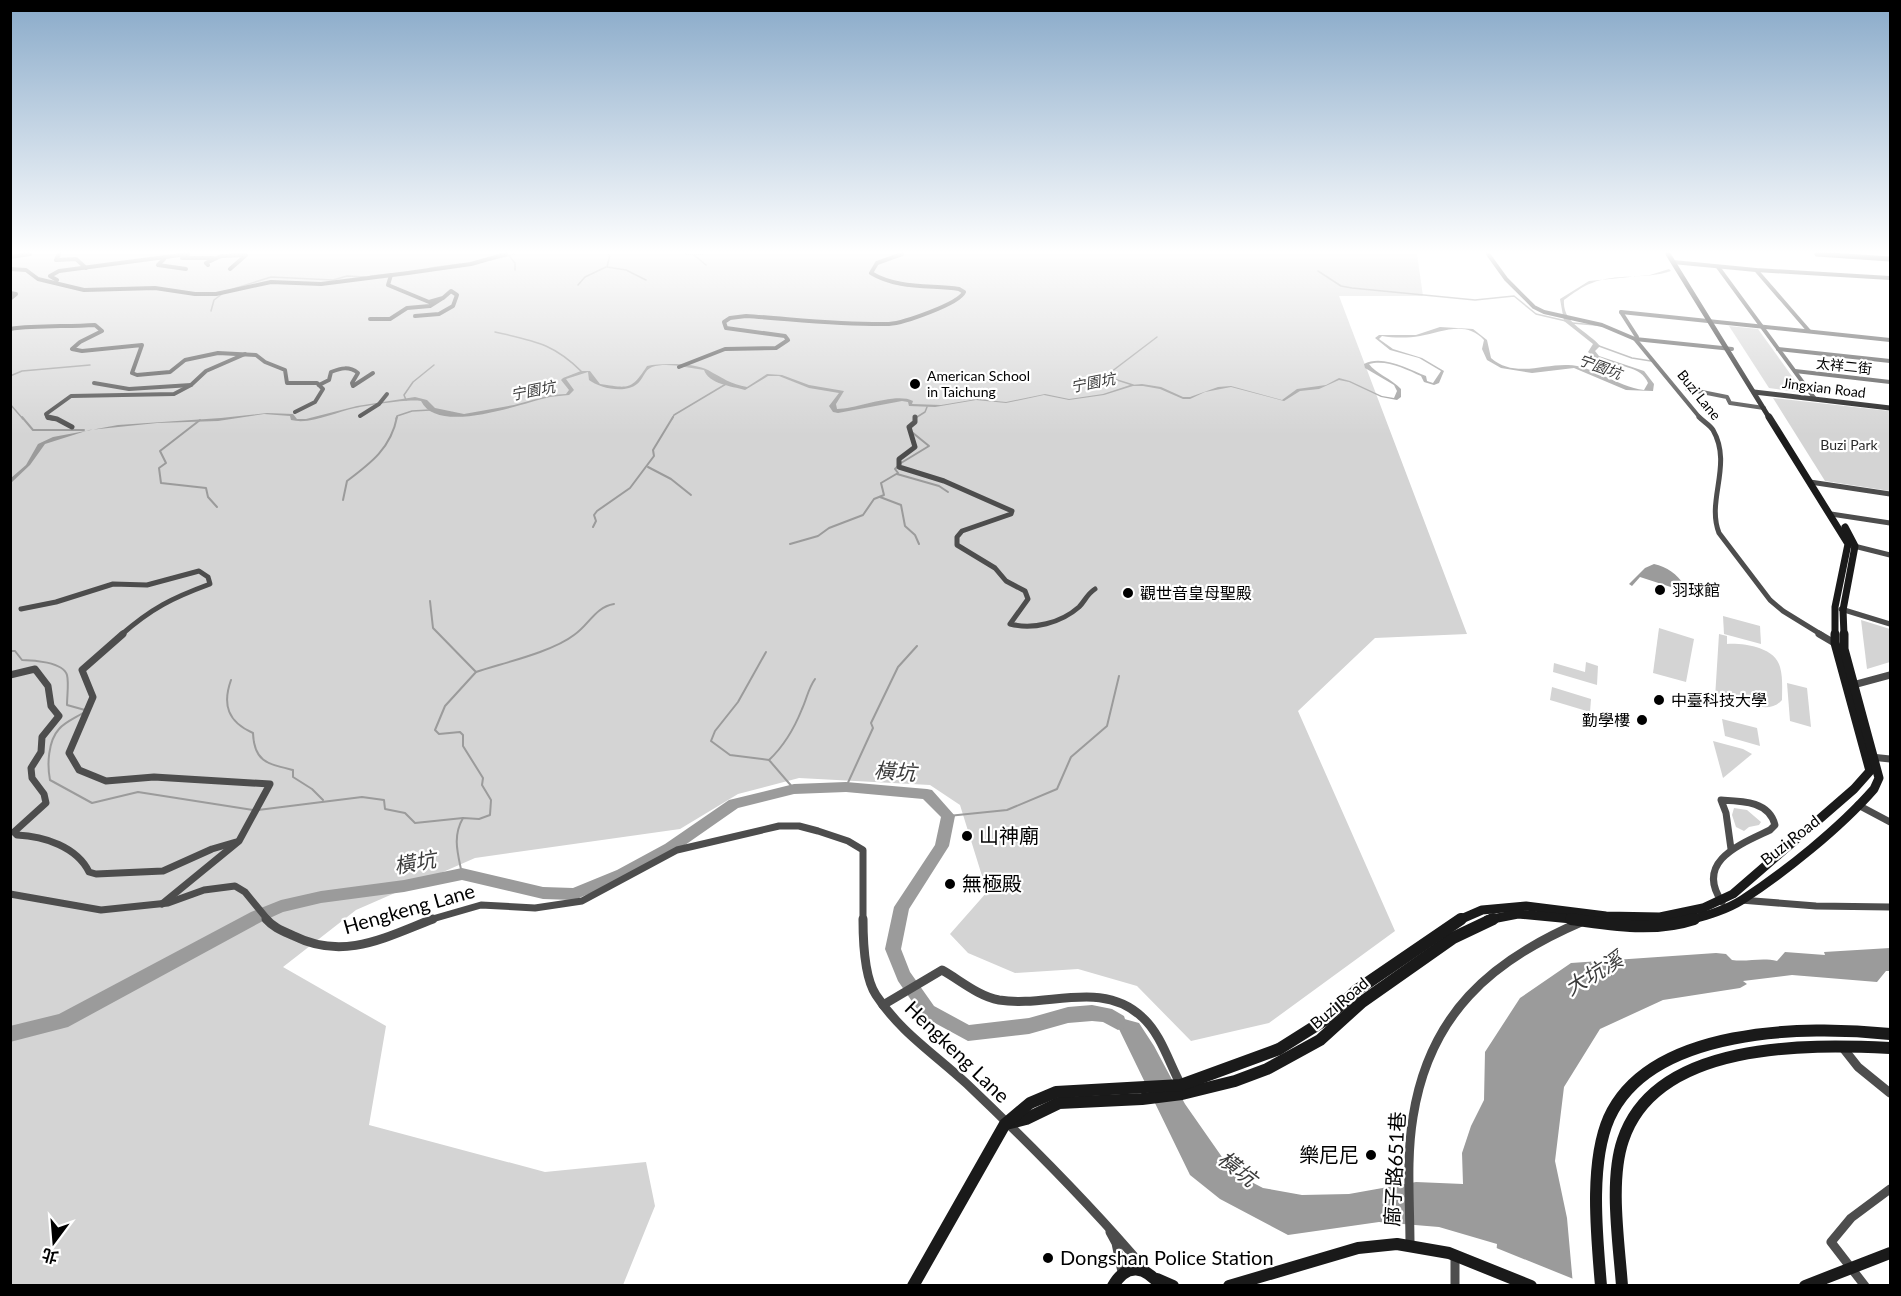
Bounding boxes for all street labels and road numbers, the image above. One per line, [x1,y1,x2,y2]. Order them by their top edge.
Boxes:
street label: 太祥二街 [1815,354,1873,377]
street label: Buzi Lane [1674,366,1725,423]
street label: Jingxian Road [1781,374,1867,401]
street label: Buzi Road [1756,811,1823,869]
street label: Hengkeng Lane [340,878,477,938]
street label: Buzi Road [1306,973,1372,1032]
street label: Hengkeng Lane [900,995,1015,1107]
street label: 廍子路651巷 [1379,1111,1409,1227]

